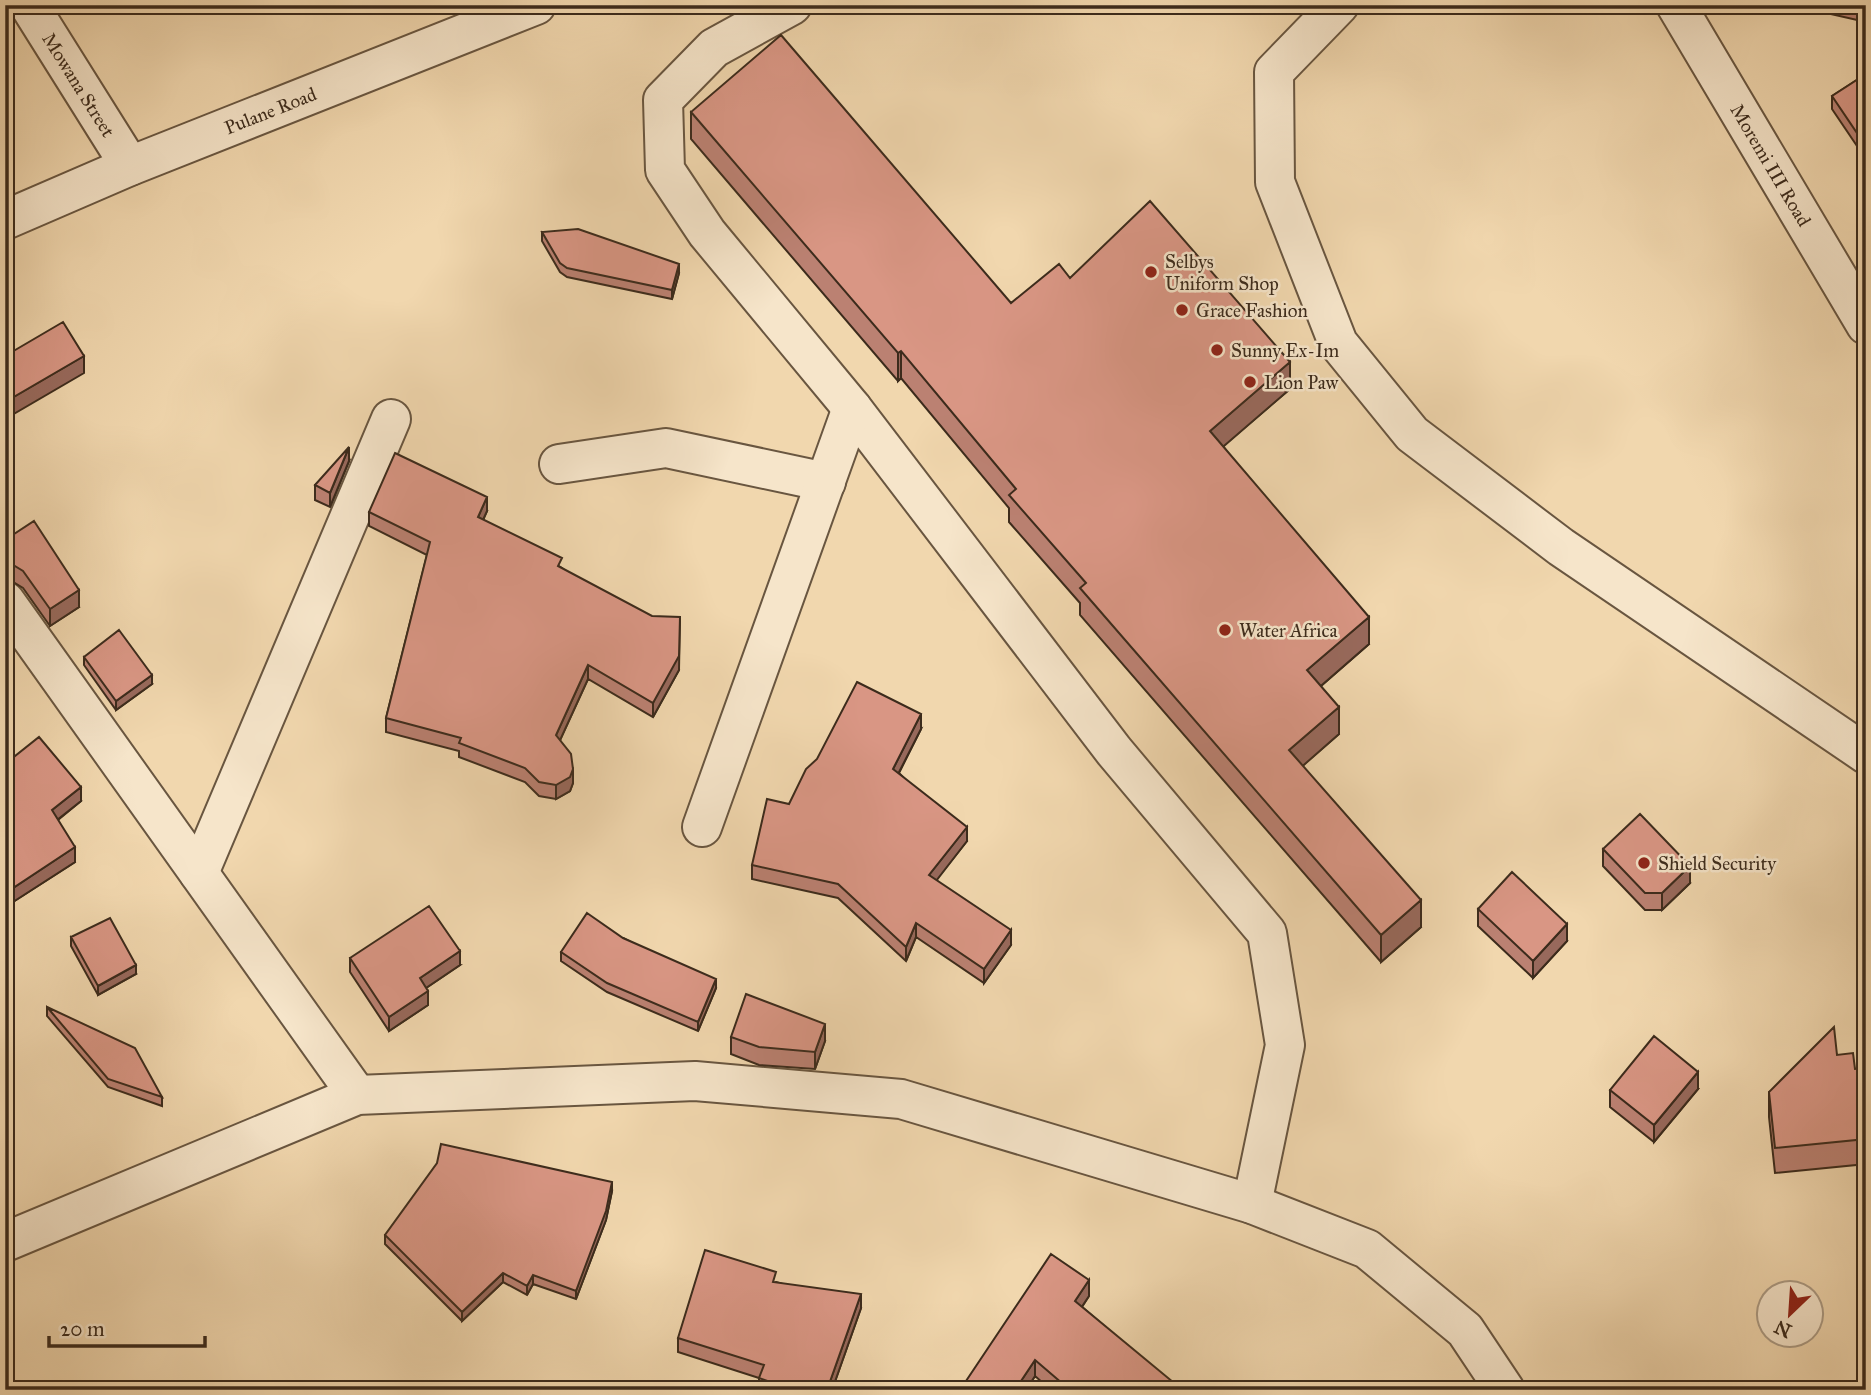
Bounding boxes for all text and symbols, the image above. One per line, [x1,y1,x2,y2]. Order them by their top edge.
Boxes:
street label: Mowana Street [38,28,120,141]
street label: Pulane Road [221,82,320,139]
street label: Moremi III Road [1726,100,1816,231]
place label: Selbys Uniform Shop [1165,250,1279,295]
marker: Selbys Uniform Shop [1143,264,1159,280]
place label: Grace Fashion [1196,299,1308,322]
marker: Grace Fashion [1174,302,1190,318]
place label: Sunny Ex-Im [1231,339,1339,362]
marker: Sunny Ex-Im [1209,342,1225,358]
place label: Lion Paw [1264,371,1339,394]
marker: Lion Paw [1242,374,1258,390]
place label: Water Africa [1239,619,1339,642]
marker: Water Africa [1217,622,1233,638]
place label: Shield Security [1658,852,1777,875]
marker: Shield Security [1636,855,1652,871]
north arrow [1756,1280,1826,1350]
scale bar [49,1304,205,1348]
text: N [1771,1315,1795,1343]
text: 20 m [60,1316,105,1342]

